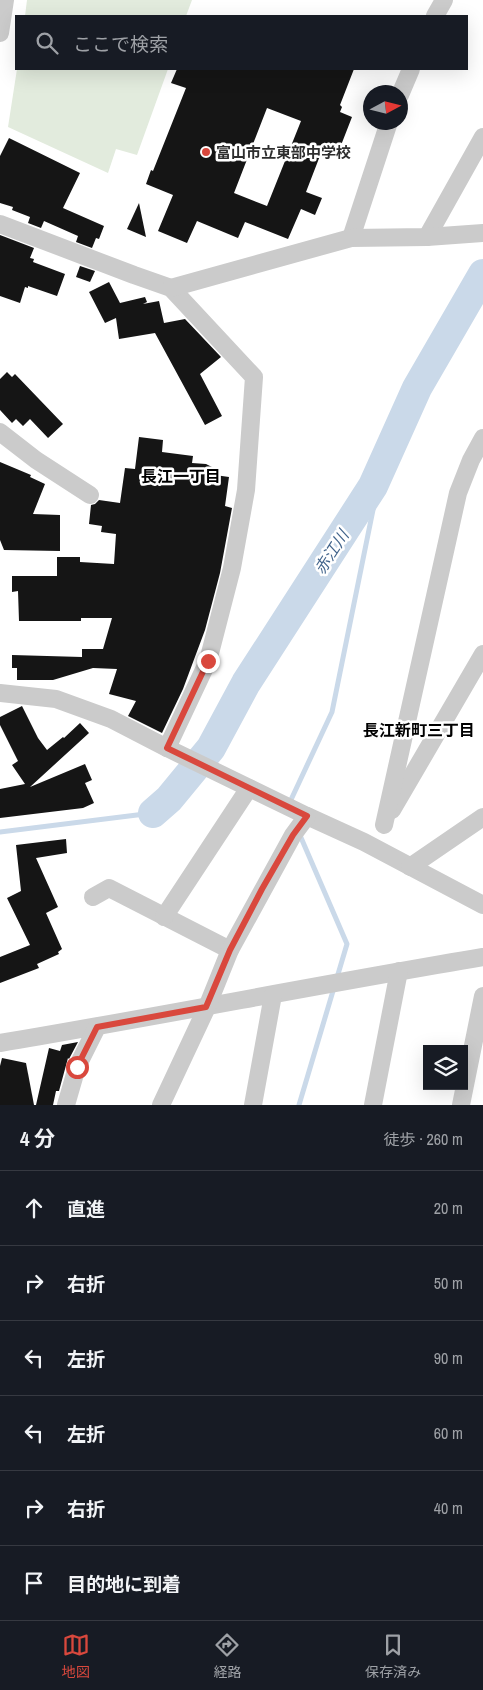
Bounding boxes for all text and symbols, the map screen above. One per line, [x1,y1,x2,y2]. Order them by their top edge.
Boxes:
search box [15,15,468,70]
icon: search [33,29,61,57]
text: ここで検索 [73,31,168,57]
north arrow [363,85,408,130]
place label: 富山市立東部中学校 [216,142,351,163]
marker: 富山市立東部中学校 [200,146,212,158]
district label: 長江一丁目 [141,465,221,487]
water label: 赤江川 [309,524,354,578]
route end [197,650,220,673]
district label: 長江新町三丁目 [363,719,475,741]
map controls [423,1045,468,1090]
button: layers [423,1045,468,1090]
route start [66,1056,89,1079]
text: 4 分 [20,1124,55,1153]
text: 徒歩 · 260 m [384,1128,463,1150]
icon: ahead [20,1194,48,1222]
text: 直進 [67,1196,105,1222]
text: 20 m [434,1197,463,1219]
icon: right [20,1269,48,1297]
text: 右折 [67,1271,105,1297]
text: 50 m [434,1272,463,1294]
icon: left [20,1344,48,1372]
text: 左折 [67,1346,105,1372]
text: 90 m [434,1347,463,1369]
icon: left [20,1419,48,1447]
text: 左折 [67,1421,105,1447]
text: 60 m [434,1422,463,1444]
icon: right [20,1494,48,1522]
text: 右折 [67,1496,105,1522]
text: 40 m [434,1497,463,1519]
icon: arrive [20,1569,48,1597]
text: 目的地に到着 [67,1571,181,1597]
tab: 地図 [62,1631,90,1681]
tab: 経路 [213,1631,241,1681]
tab: 保存済み [365,1631,421,1681]

